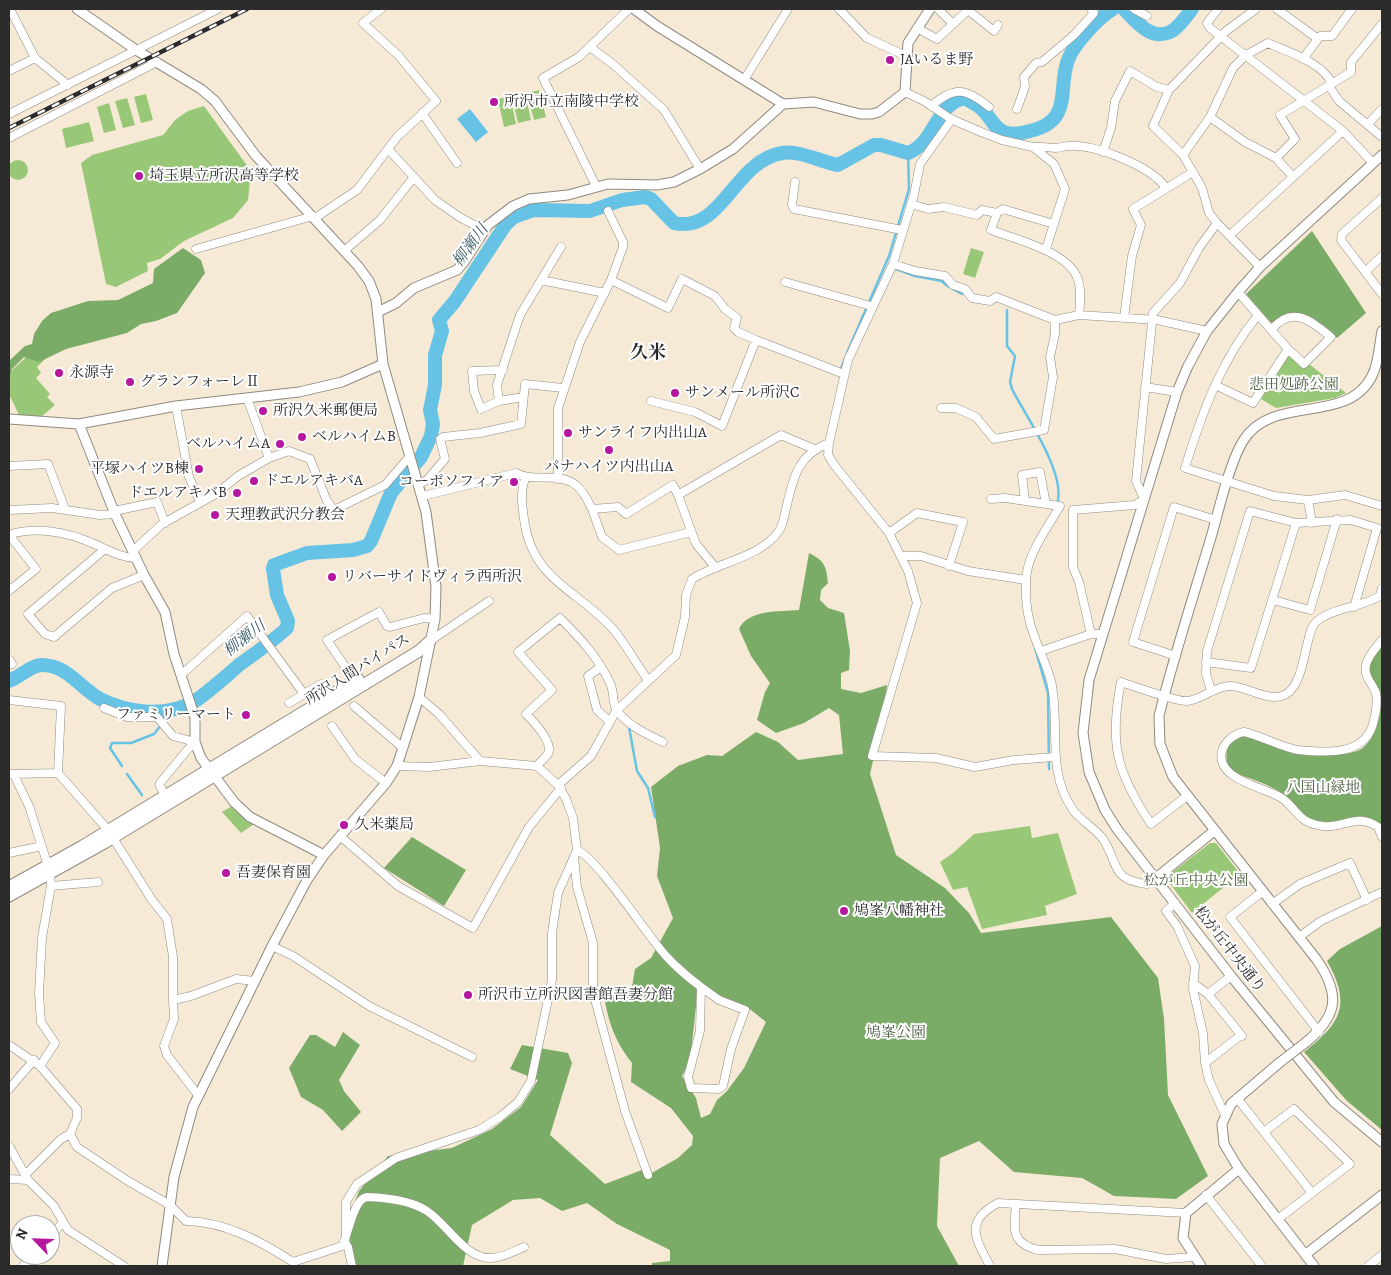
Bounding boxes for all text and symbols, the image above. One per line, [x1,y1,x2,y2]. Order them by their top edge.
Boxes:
place label: JAいるま野 [900,51,974,69]
marker: JAいるま野 [884,54,896,66]
place label: 所沢市立南陵中学校 [504,93,639,111]
marker: 所沢市立南陵中学校 [488,96,500,108]
place label: 埼玉県立所沢高等学校 [149,167,299,185]
marker: 埼玉県立所沢高等学校 [133,170,145,182]
water label: 柳瀬川 [449,221,493,271]
district label: 久米 [630,343,666,365]
place label: 永源寺 [69,364,114,382]
marker: 永源寺 [53,367,65,379]
place label: グランフォーレⅡ [140,373,260,391]
marker: グランフォーレⅡ [124,376,136,388]
park label: 悲田処跡公園 [1249,376,1339,394]
place label: サンメール所沢C [685,384,799,402]
marker: サンメール所沢C [669,387,681,399]
place label: 所沢久米郵便局 [273,402,378,420]
marker: 所沢久米郵便局 [257,405,269,417]
place label: サンライフ内出山A [578,424,707,442]
marker: サンライフ内出山A [562,427,574,439]
place label: ベルハイムB [312,428,396,446]
marker: ベルハイムB [296,431,308,443]
place label: ベルハイムA [186,435,270,453]
marker: ベルハイムA [274,438,286,450]
marker: パナハイツ内出山A [603,444,615,456]
place label: パナハイツ内出山A [545,458,673,476]
place label: 平塚ハイツB棟 [90,460,189,478]
marker: 平塚ハイツB棟 [193,463,205,475]
place label: ドエルアキバA [264,472,363,490]
place label: コーポソフィア [399,473,504,491]
marker: ドエルアキバA [248,475,260,487]
marker: コーポソフィア [508,476,520,488]
place label: ドエルアキバB [128,484,227,502]
marker: ドエルアキバB [231,487,243,499]
place label: 天理教武沢分教会 [225,506,345,524]
marker: 天理教武沢分教会 [209,509,221,521]
place label: リバーサイドヴィラ西所沢 [342,568,522,586]
marker: リバーサイドヴィラ西所沢 [326,571,338,583]
water label: 柳瀬川 [220,617,270,661]
street label: 所沢入間バイパス [302,631,414,709]
place label: ファミリーマート [116,706,236,724]
marker: ファミリーマート [240,709,252,721]
park label: 八国山緑地 [1286,779,1360,797]
place label: 久米薬局 [354,816,414,834]
marker: 久米薬局 [338,819,350,831]
place label: 吾妻保育園 [236,864,311,882]
marker: 吾妻保育園 [220,867,232,879]
park label: 松が丘中央公園 [1144,872,1248,890]
place label: 鳩峯八幡神社 [854,902,944,920]
street label: 松が丘中央通り [1190,903,1268,997]
marker: 鳩峯八幡神社 [838,905,850,917]
place label: 所沢市立所沢図書館吾妻分館 [478,986,673,1004]
marker: 所沢市立所沢図書館吾妻分館 [462,989,474,1001]
park label: 鳩峯公園 [866,1024,926,1042]
north arrow [10,1215,60,1265]
text: N [11,1226,33,1243]

